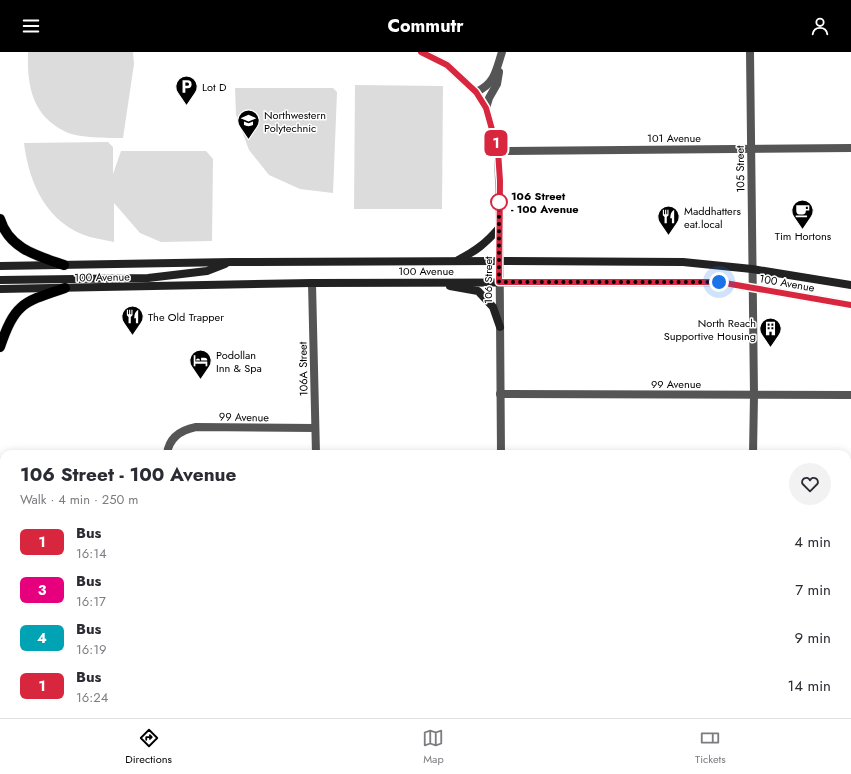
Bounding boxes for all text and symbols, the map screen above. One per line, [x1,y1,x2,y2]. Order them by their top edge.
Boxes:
text: Commutr [387,13,464,39]
icon: menu [20,15,42,37]
icon: person [809,15,831,37]
parking icon: Lot D [174,74,200,107]
place label: Lot D [202,79,227,95]
place label: Northwestern Polytechnic [264,107,326,136]
school or university icon: Northwestern Polytechnic [235,108,261,141]
line badge: 1 [483,130,509,156]
street label: 101 Avenue [647,130,701,146]
text: 1 [492,133,500,153]
street label: 105 Street [732,145,748,193]
place label: 106 Street - 100 Avenue [511,188,579,217]
marker: 106 Street - 100 Avenue [490,193,508,211]
cafe icon: Tim Hortons [790,197,816,230]
place label: Maddhatters eat.local [684,203,742,232]
restaurant icon: Maddhatters eat.local [656,204,682,237]
place label: Tim Hortons [775,228,832,244]
street label: 106 Street [480,256,496,304]
street label: 100 Avenue [398,263,454,279]
street label: 100 Avenue [74,269,130,285]
street label: 100 Avenue [758,270,816,296]
your location [709,272,729,292]
restaurant icon: The Old Trapper [120,304,146,337]
place label: The Old Trapper [148,309,224,325]
place label: North Reach Supportive Housing [664,315,756,344]
building icon: North Reach Supportive Housing [758,316,784,349]
street label: 106A Street [295,341,311,396]
place label: Podollan Inn & Spa [216,347,262,376]
hotel icon: Podollan Inn & Spa [188,348,214,381]
street label: 99 Avenue [651,376,701,392]
street label: 99 Avenue [219,409,270,425]
text: 106 Street - 100 Avenue [20,461,236,488]
button: heart [789,463,831,505]
text: Walk · 4 min · 250 m [20,490,138,509]
text: Bus [76,522,101,544]
text: 4 min [794,531,831,553]
text: 1 [38,532,46,552]
text: 16:14 [76,544,107,563]
text: Bus [76,570,101,592]
text: 7 min [795,579,831,601]
text: 3 [38,580,46,600]
text: 16:17 [76,592,106,611]
text: Bus [76,618,101,640]
text: 9 min [794,627,831,649]
text: 4 [37,628,47,648]
text: 16:19 [76,640,107,659]
text: Bus [76,666,101,688]
text: 14 min [788,675,831,697]
text: 1 [38,676,46,696]
text: 16:24 [76,688,108,707]
tab: Directions [125,727,172,767]
tab: Map [422,727,444,767]
tab: Tickets [695,727,726,767]

